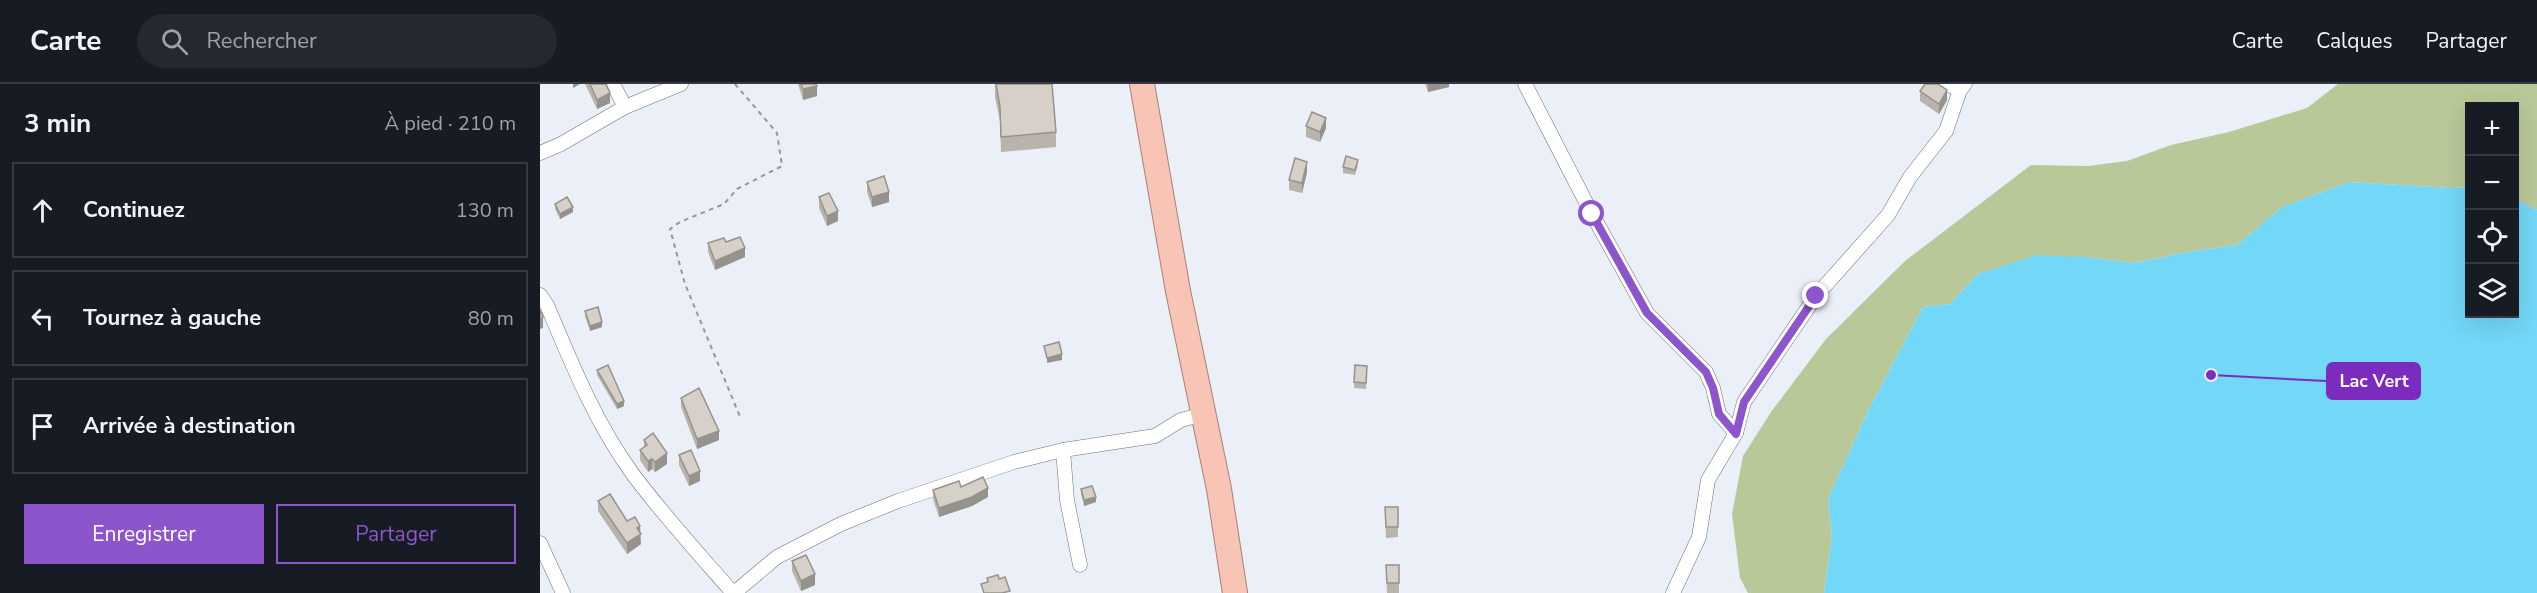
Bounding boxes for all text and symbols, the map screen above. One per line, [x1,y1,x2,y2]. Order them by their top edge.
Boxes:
search box [137,14,557,68]
text: Carte [30,22,101,60]
icon: search [158,25,191,58]
text: Rechercher [206,26,317,56]
text: Carte [2232,27,2283,55]
text: Calques [2316,27,2393,55]
text: Partager [2426,27,2507,55]
map controls [2465,102,2519,318]
button: + [2465,102,2519,156]
text: 3 min [24,106,91,141]
text: À pied · 210 m [385,110,516,137]
button: − [2465,156,2519,210]
icon: ahead [26,194,59,227]
text: Continuez [83,195,185,225]
text: 130 m [456,197,514,224]
route start [1578,200,1604,226]
button: locate [2465,210,2519,264]
button: layers [2465,264,2519,318]
route end [1802,282,1828,308]
icon: left [26,302,59,335]
text: Tournez à gauche [83,303,261,333]
text: 80 m [468,305,514,332]
callout: Lac Vert [2327,363,2420,399]
text: Lac Vert [2339,369,2409,393]
icon: arrive [26,410,59,443]
text: Arrivée à destination [83,411,296,441]
button: Enregistrer [24,504,264,564]
button: Partager [276,504,516,564]

